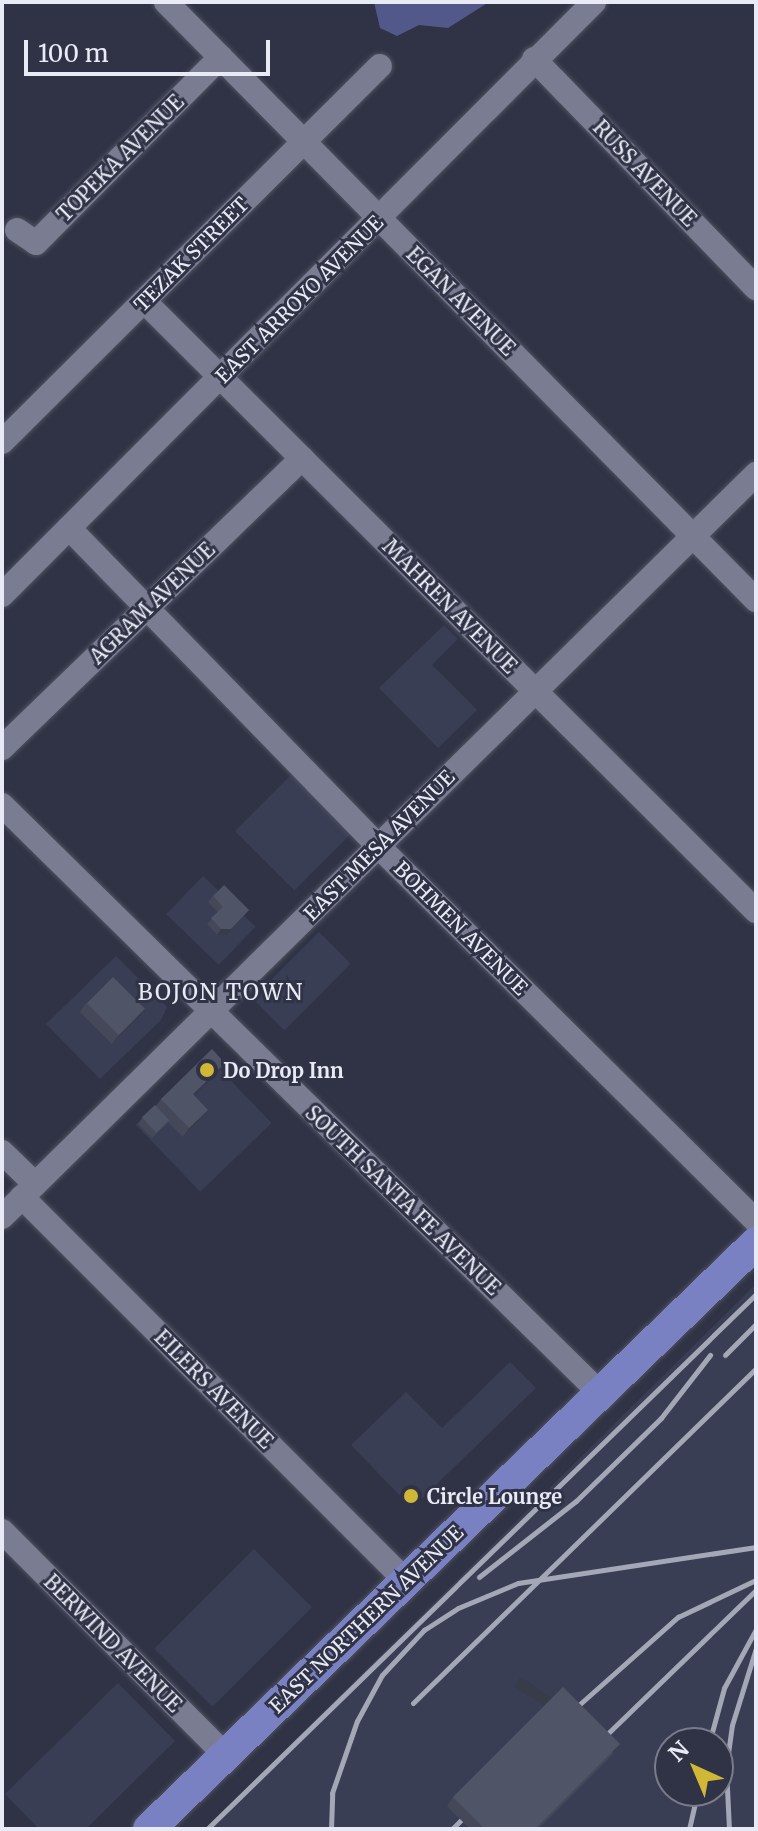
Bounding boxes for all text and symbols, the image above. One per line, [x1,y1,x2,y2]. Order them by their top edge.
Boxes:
scale bar [28,24,274,74]
text: 100 m [38,38,108,69]
street label: TOPEKA AVENUE [52,90,188,226]
street label: RUSS AVENUE [588,115,702,231]
street label: TEZAK STREET [129,192,253,316]
street label: EAST ARROYO AVENUE [210,210,388,388]
street label: EGAN AVENUE [402,242,520,360]
street label: MAHREN AVENUE [378,534,522,678]
street label: AGRAM AVENUE [85,537,219,669]
street label: EAST MESA AVENUE [299,765,459,925]
street label: BOHMEN AVENUE [389,856,533,1000]
district label: BOJON TOWN [138,980,304,1006]
place label: Do Drop Inn [223,1058,344,1082]
marker: Do Drop Inn [198,1061,216,1079]
street label: SOUTH SANTA FE AVENUE [301,1100,505,1300]
street label: EILERS AVENUE [150,1325,278,1453]
place label: Circle Lounge [427,1484,562,1508]
marker: Circle Lounge [402,1487,420,1505]
street label: EAST NORTHERN AVENUE [264,1520,468,1718]
street label: BERWIND AVENUE [39,1569,187,1717]
north arrow [654,1727,734,1807]
text: N [663,1735,695,1767]

